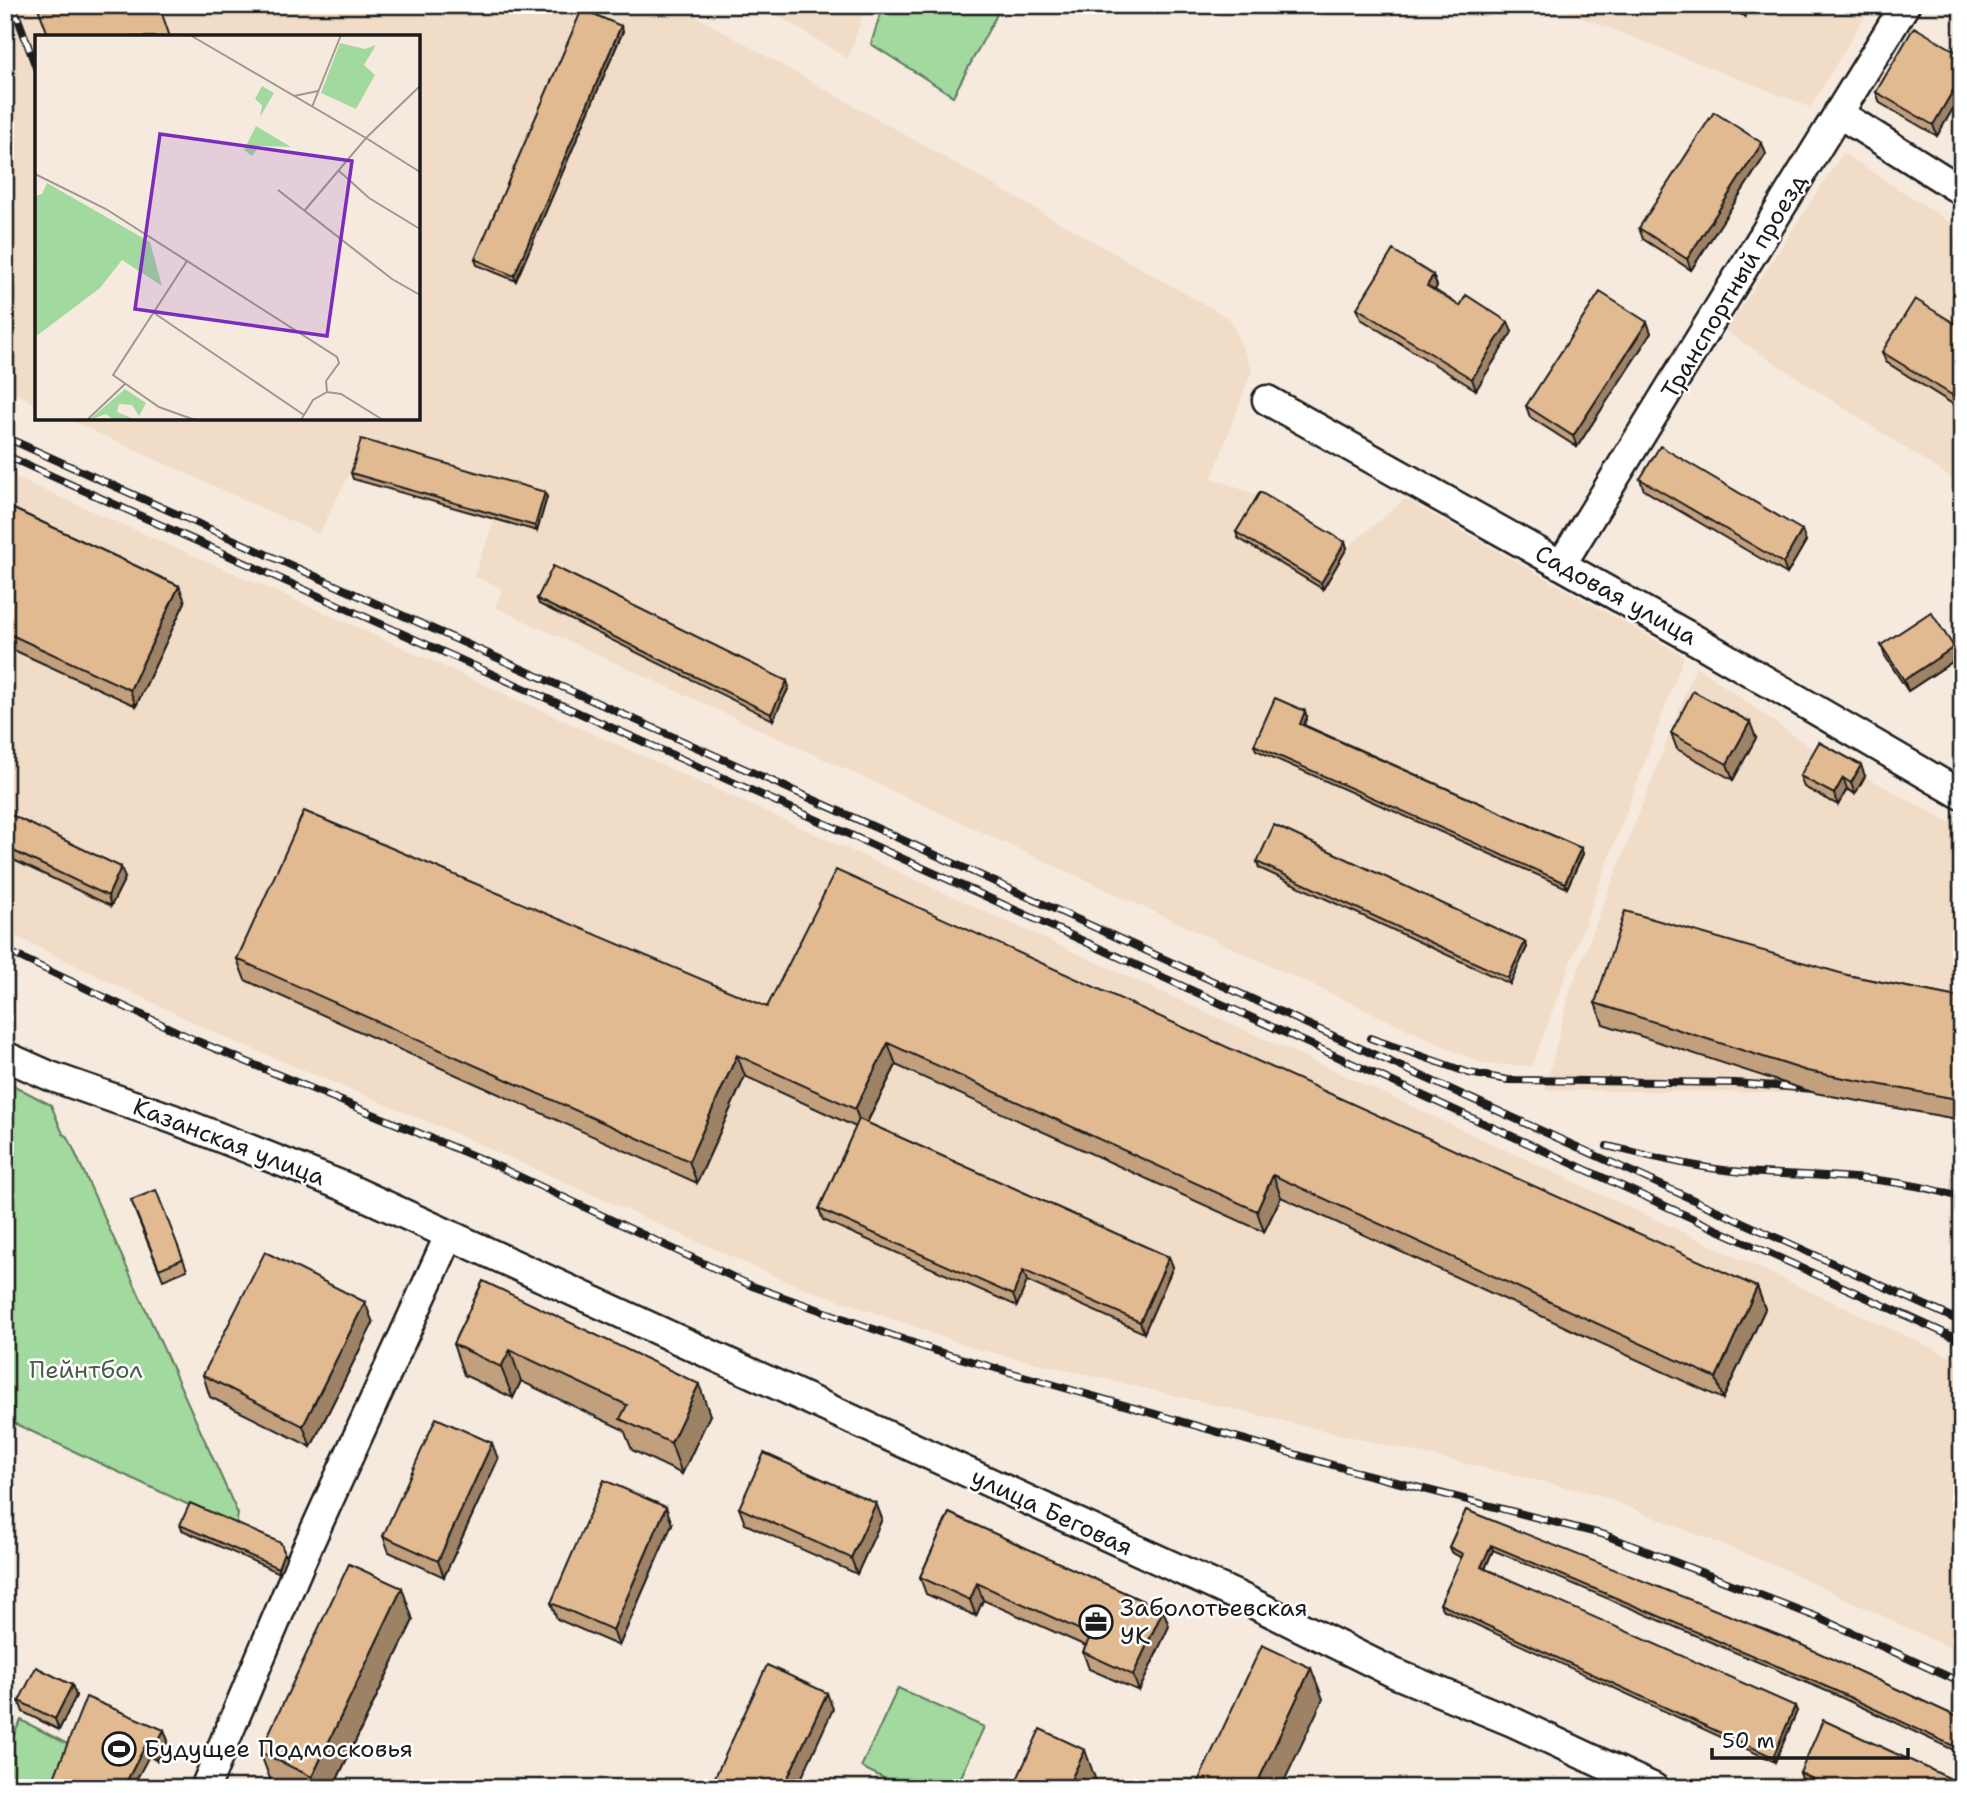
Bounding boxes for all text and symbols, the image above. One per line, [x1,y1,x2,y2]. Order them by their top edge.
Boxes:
inset map [35,35,420,420]
street label: Транспортный проезд [1654,167,1814,405]
street label: Садовая улица [1529,537,1703,653]
street label: Казанская улица [128,1091,330,1193]
park label: Пейнтбол [29,1354,143,1386]
street label: улица Беговая [966,1461,1138,1563]
place label: Заболотьевская УК [1120,1592,1308,1652]
office icon: Заболотьевская УК [1077,1603,1115,1641]
scale bar [1712,1716,1908,1760]
text: 50 m [1722,1727,1775,1755]
sports icon: Будущее Подмосковья [100,1730,138,1768]
place label: Будущее Подмосковья [144,1733,413,1765]

